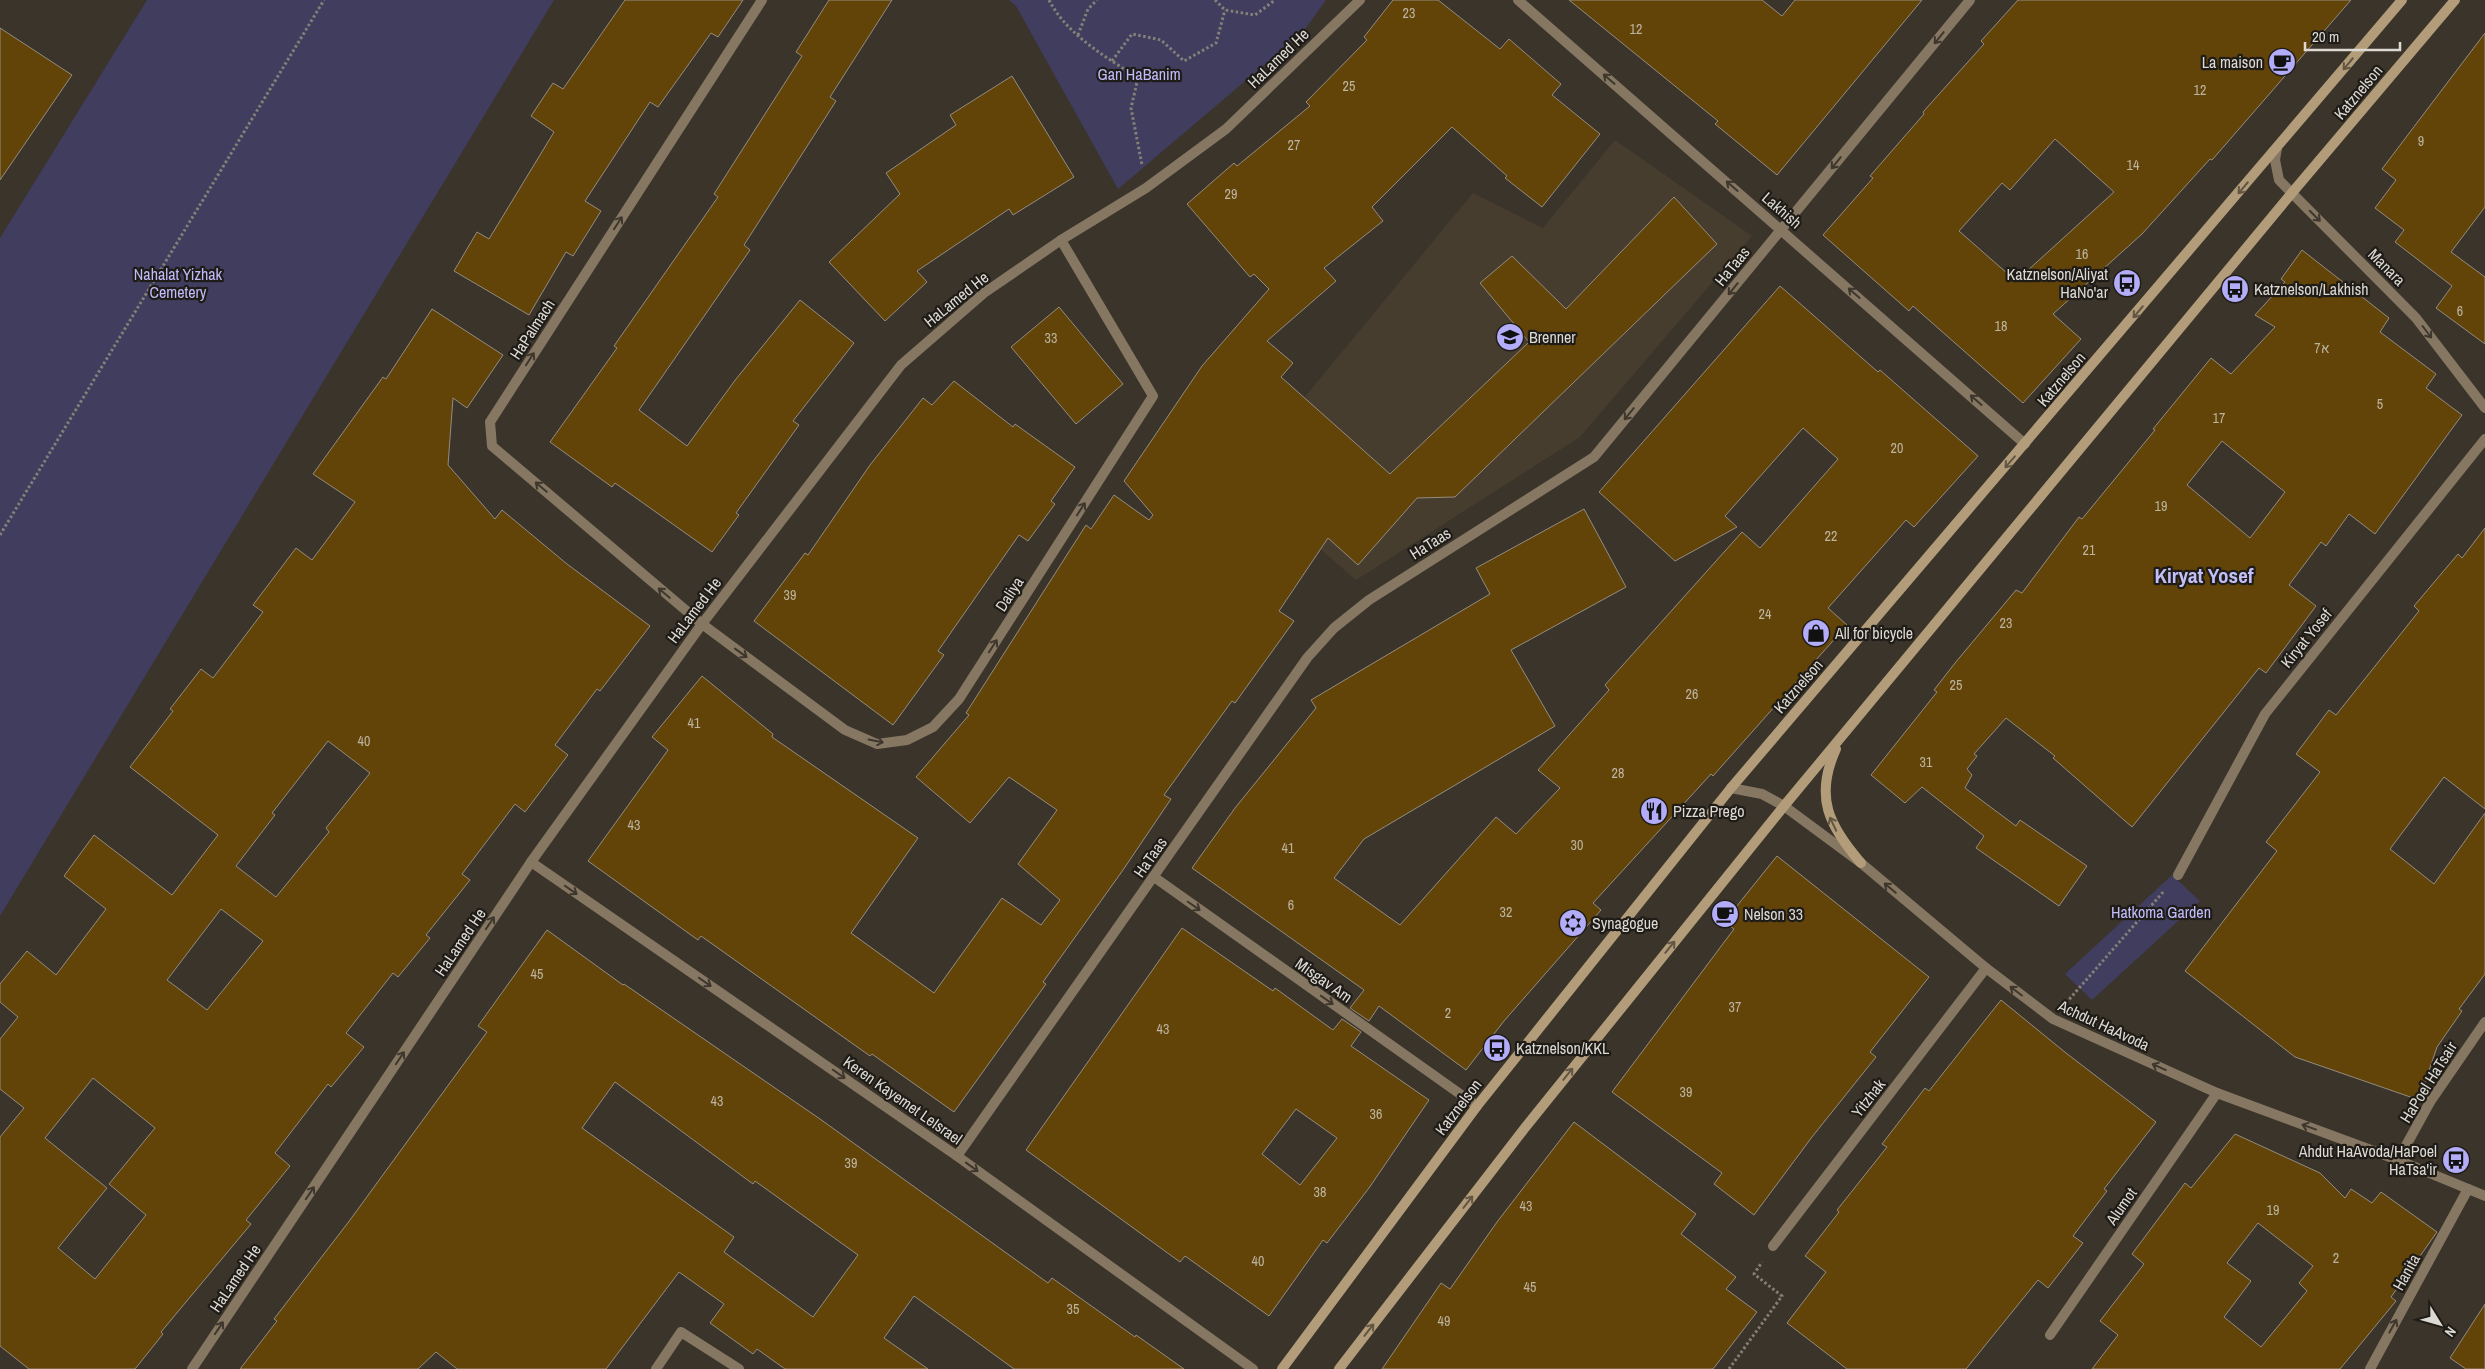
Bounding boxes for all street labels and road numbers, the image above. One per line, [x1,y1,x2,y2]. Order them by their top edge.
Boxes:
street label: HaLamed He [1243,23,1313,93]
street label: Katznelson [2329,60,2387,124]
street label: Lakhish [1757,187,1807,233]
street label: HaTaas [1709,242,1755,290]
street label: Manara [2363,243,2411,291]
street label: HaLamed He [919,266,993,332]
street label: HaPalmach [504,295,560,363]
street label: Katznelson [2032,347,2090,411]
street label: HaTaas [1405,522,1455,564]
street label: Daliya [990,572,1029,616]
street label: HaLamed He [662,573,726,647]
street label: Kiryat Yosef [2275,604,2337,672]
street label: Katznelson [1768,654,1828,718]
street label: HaTaas [1128,832,1172,882]
street label: HaLamed He [429,904,491,980]
street label: Misgav Am [1291,952,1357,1008]
street label: Achdut HaAvoda [2054,994,2154,1056]
street label: HaPoel HaTsair [2394,1037,2462,1127]
street label: Keren Kayemet LeIsrael [839,1051,967,1149]
street label: Katznelson [1430,1074,1486,1140]
street label: Yitzhak [1846,1074,1890,1122]
street label: Alumot [2100,1183,2142,1230]
street label: HaLamed He [204,1240,266,1316]
street label: Hanita [2387,1249,2425,1294]

